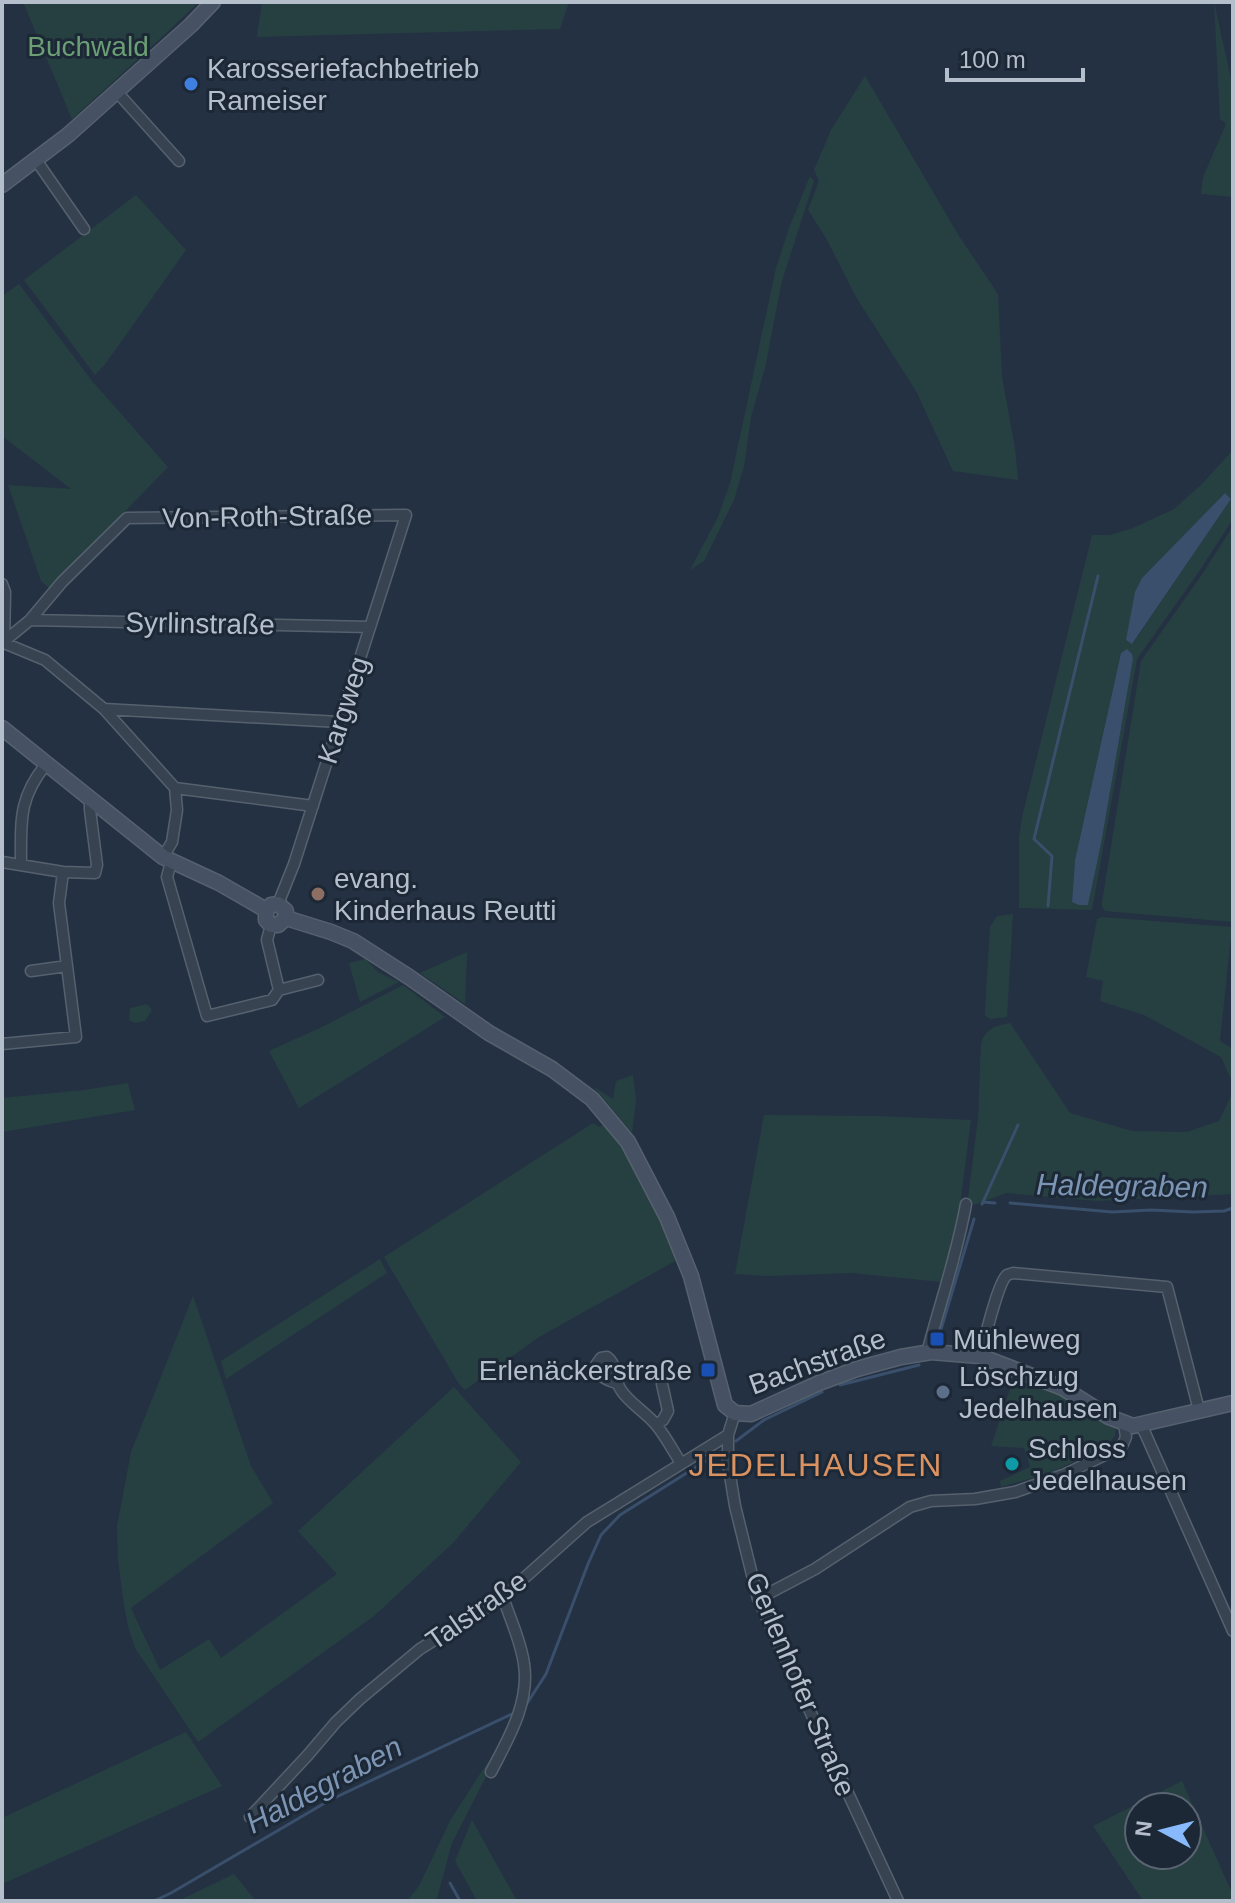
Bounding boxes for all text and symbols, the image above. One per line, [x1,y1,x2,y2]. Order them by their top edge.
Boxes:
park label: Buchwald [27,31,149,62]
scale bar [947,32,1083,82]
text: 100 m [959,46,1026,73]
place label: Karosseriefachbetrieb Rameiser [207,53,479,116]
marker: Karosseriefachbetrieb Rameiser [182,75,200,93]
street label: Von-Roth-Straße [162,499,372,534]
street label: Syrlinstraße [125,607,275,640]
street label: Kargweg [312,653,375,767]
place label: evang. Kinderhaus Reutti [334,863,557,926]
marker: evang. Kinderhaus Reutti [309,885,327,903]
water label: Haldegraben [1036,1168,1208,1203]
street label: Bachstraße [745,1322,890,1401]
place label: Mühleweg [953,1324,1081,1355]
marker: Mühleweg [928,1330,946,1348]
place label: Erlenäckerstraße [479,1355,692,1386]
marker: Erlenäckerstraße [699,1361,717,1379]
place label: Löschzug Jedelhausen [959,1361,1118,1424]
marker: Löschzug Jedelhausen [934,1383,952,1401]
place label: Schloss Jedelhausen [1028,1433,1187,1496]
district label: JEDELHAUSEN [689,1447,943,1483]
marker: Schloss Jedelhausen [1003,1455,1021,1473]
street label: Talstraße [420,1565,532,1656]
street label: Gerlenhofer Straße [739,1568,862,1801]
water label: Haldegraben [240,1730,407,1839]
north arrow [1123,1791,1203,1871]
text: N [1130,1819,1157,1838]

